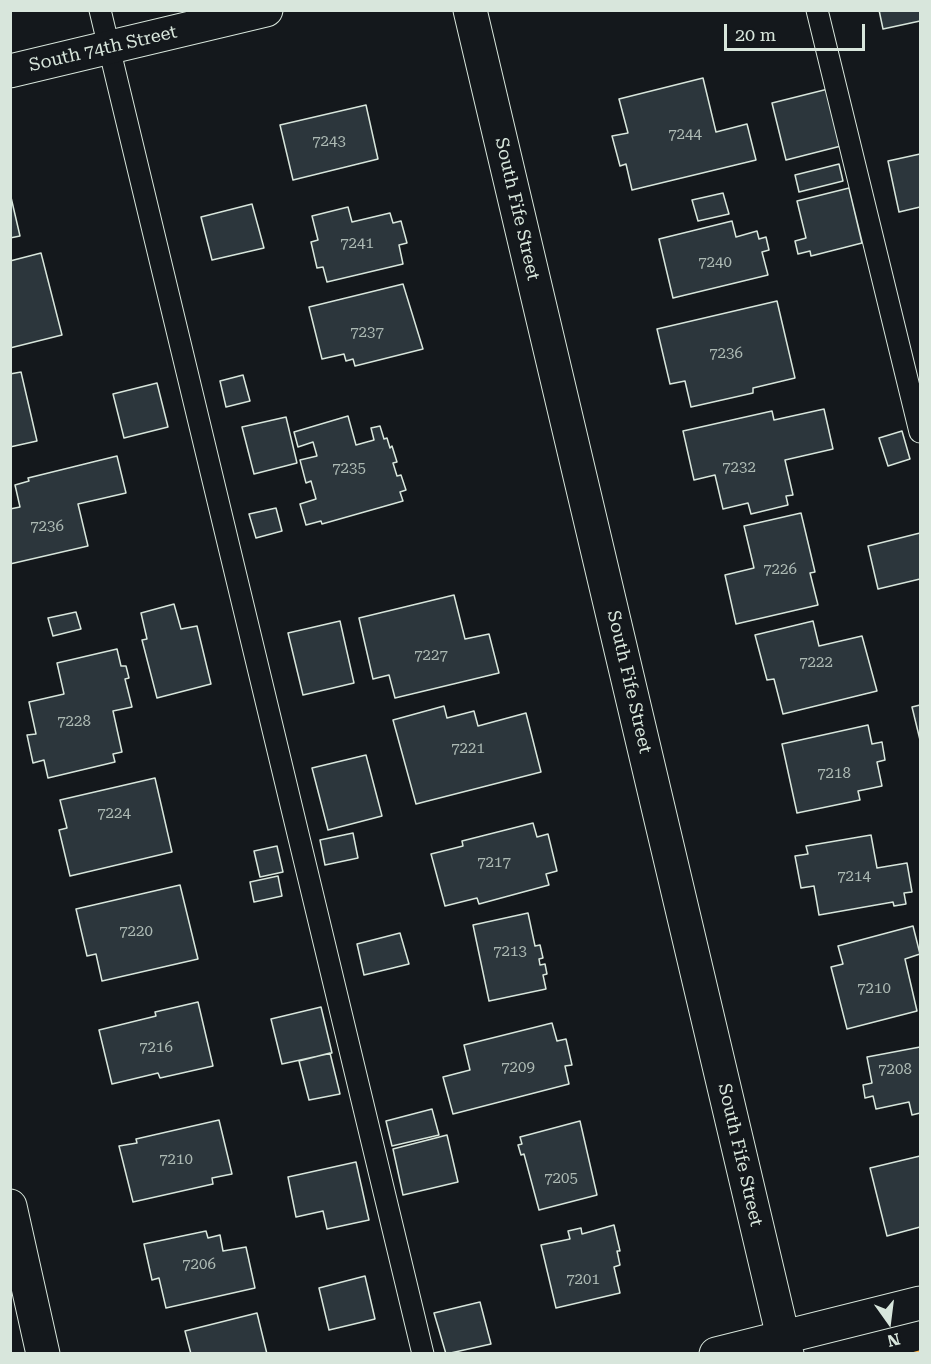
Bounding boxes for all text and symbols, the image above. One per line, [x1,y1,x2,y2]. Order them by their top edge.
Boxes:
scale bar [727,12,868,50]
street label: South 74th Street [27,21,179,77]
text: 20 m [735,24,776,45]
house number: 7244 [668,126,702,144]
house number: 7243 [312,133,346,151]
street label: South Fife Street [490,135,544,283]
house number: 7241 [340,235,374,253]
house number: 7240 [698,254,732,272]
house number: 7237 [350,324,384,342]
house number: 7236 [709,345,743,363]
house number: 7232 [722,459,756,477]
house number: 7235 [332,460,366,478]
house number: 7236 [30,518,64,536]
house number: 7226 [763,561,797,579]
street label: South Fife Street [602,608,656,756]
house number: 7227 [414,647,448,665]
house number: 7222 [799,654,833,672]
house number: 7228 [57,713,91,731]
house number: 7221 [451,740,485,758]
house number: 7218 [817,765,851,783]
house number: 7224 [97,805,131,823]
house number: 7217 [477,854,511,872]
house number: 7214 [837,868,871,886]
house number: 7220 [119,923,153,941]
house number: 7213 [493,943,527,961]
house number: 7210 [857,980,891,998]
house number: 7216 [139,1039,173,1057]
house number: 7209 [501,1059,535,1077]
house number: 7208 [878,1061,912,1079]
street label: South Fife Street [713,1081,767,1229]
house number: 7210 [159,1151,193,1169]
house number: 7205 [544,1170,578,1188]
house number: 7206 [182,1256,216,1274]
house number: 7201 [566,1271,600,1289]
north arrow [859,1292,919,1352]
text: N [885,1329,902,1351]

